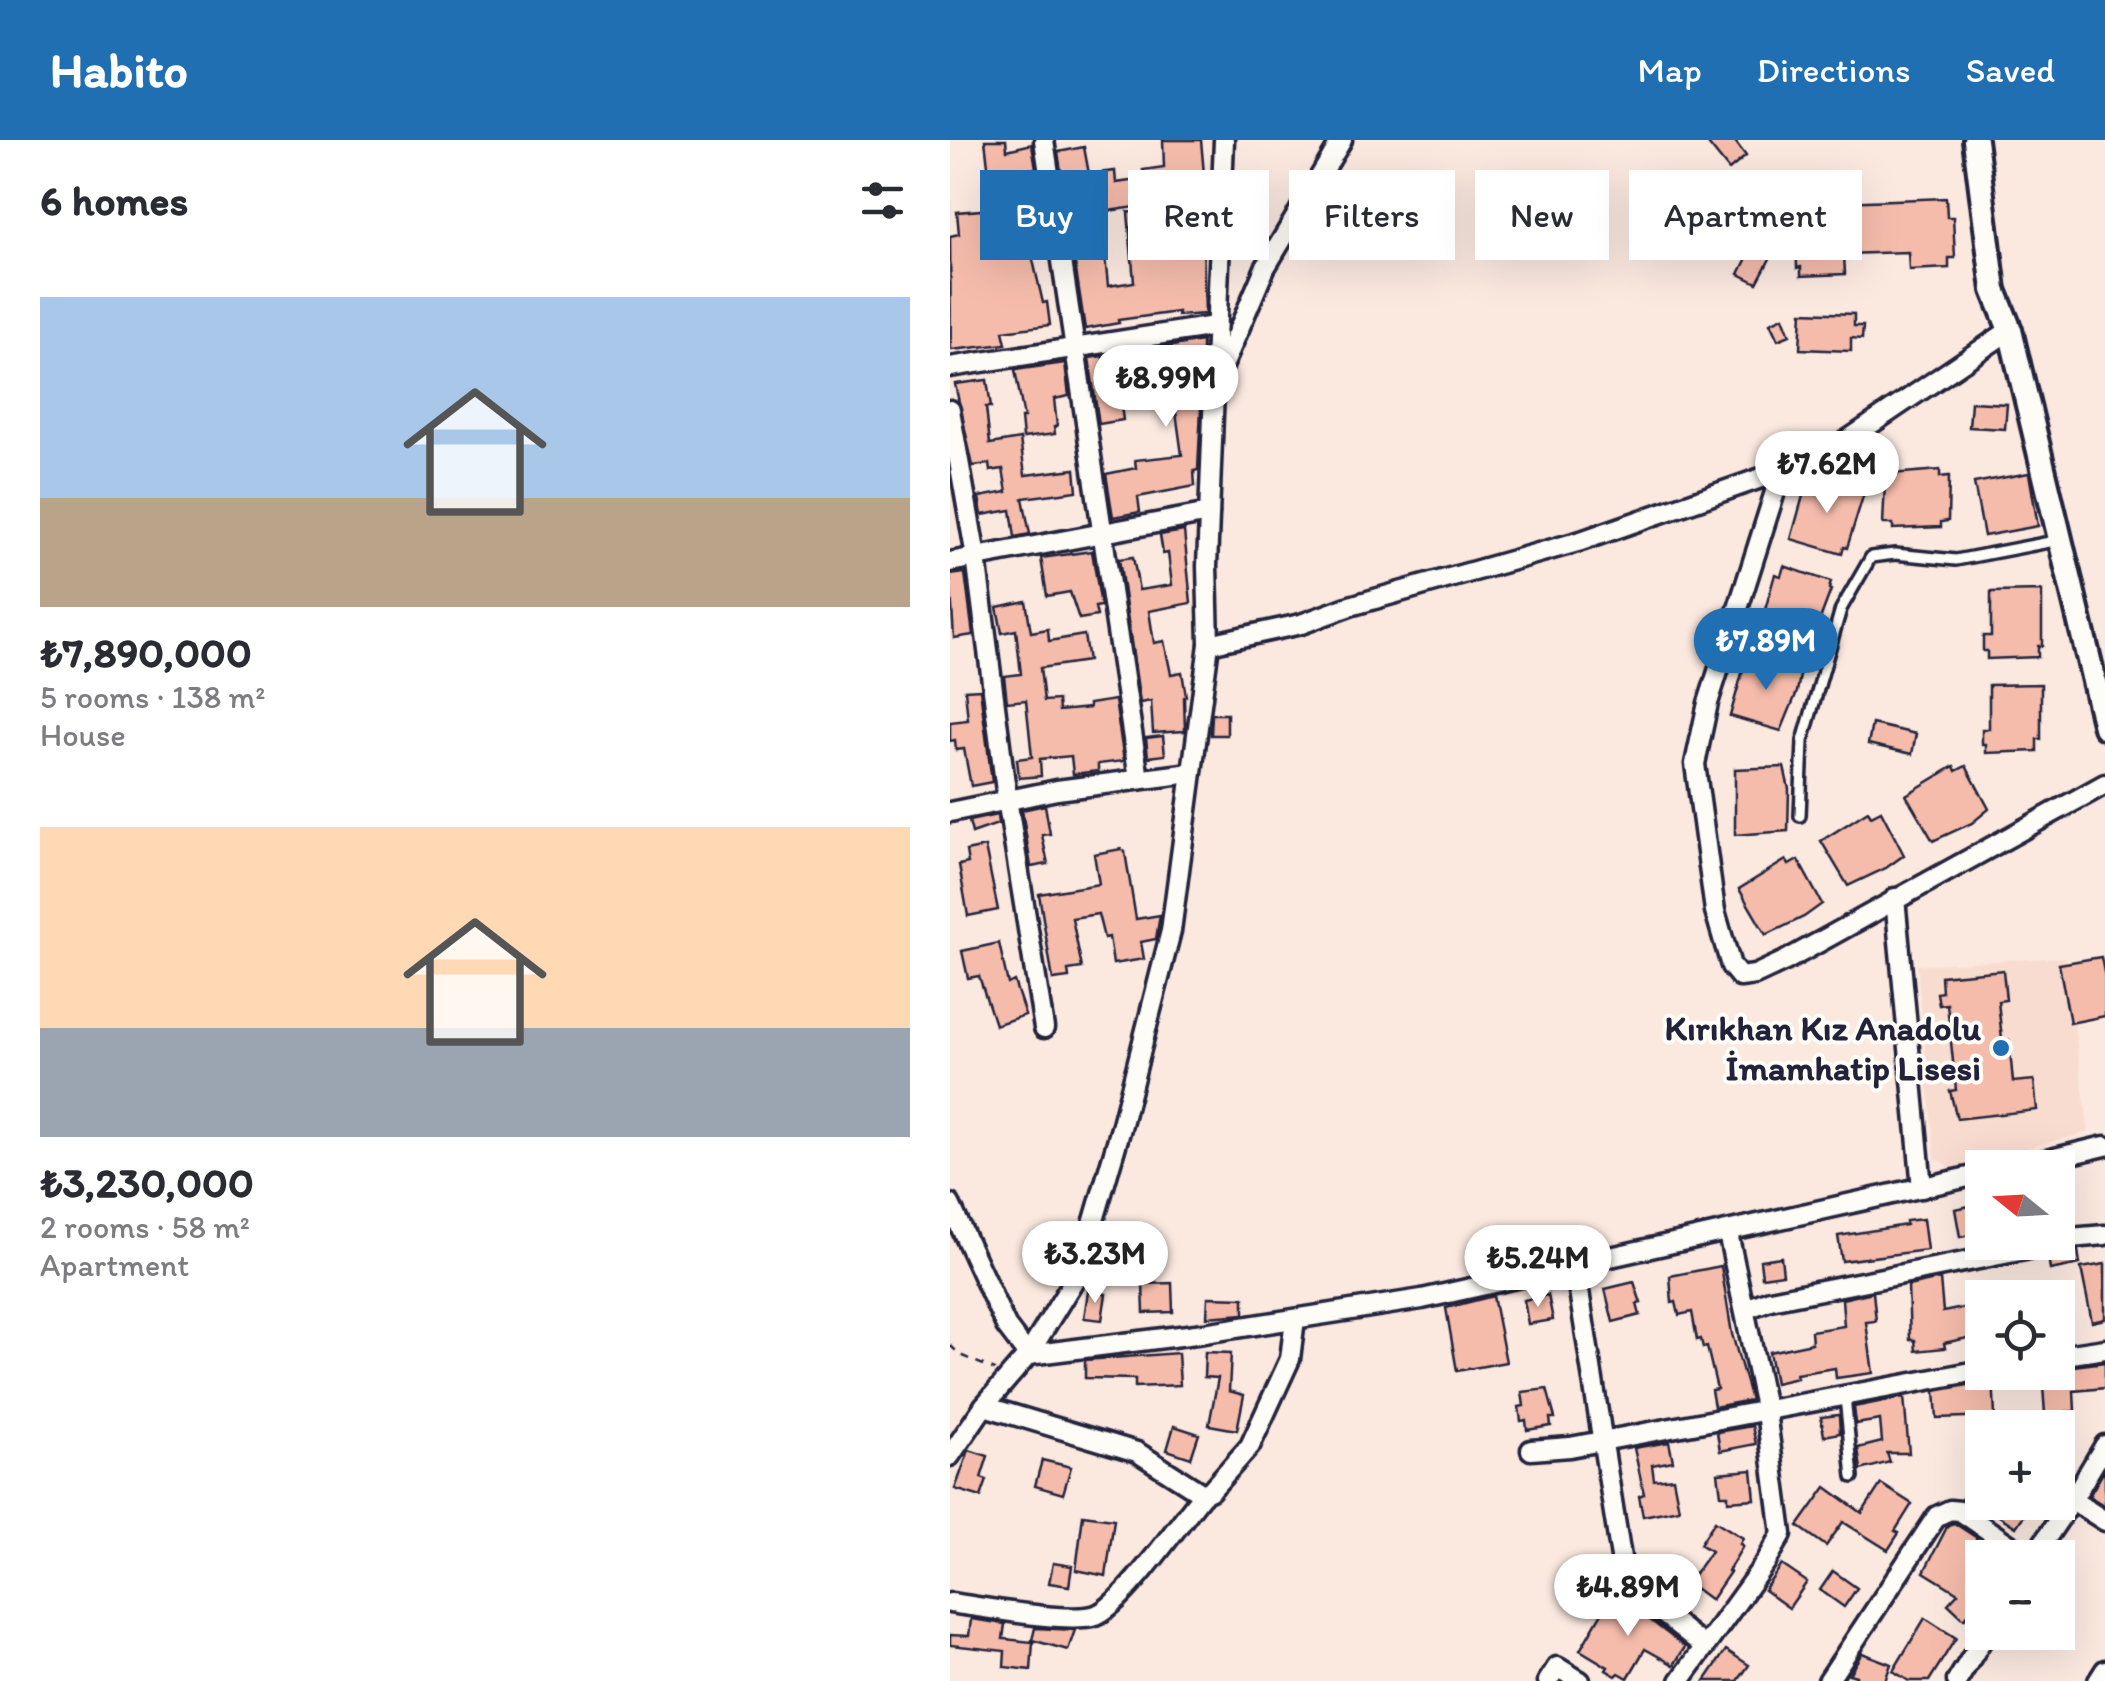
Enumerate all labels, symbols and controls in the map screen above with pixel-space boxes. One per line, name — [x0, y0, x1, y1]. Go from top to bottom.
text: Habito — [50, 41, 188, 99]
text: Map — [1638, 49, 1702, 91]
text: Directions — [1757, 49, 1911, 91]
text: Saved — [1966, 49, 2055, 91]
chip: Buy — [980, 170, 1108, 260]
chip: Rent — [1128, 170, 1269, 260]
chip: Filters — [1289, 170, 1455, 260]
chip: New — [1475, 170, 1609, 260]
chip: Apartment — [1629, 170, 1862, 260]
icon: filters — [855, 173, 910, 228]
text: 6 homes — [40, 175, 188, 226]
pin: ₺8.99M — [1085, 345, 1247, 430]
text: ₺8.99M — [1115, 358, 1217, 396]
icon: home — [385, 362, 565, 542]
pin: ₺7.62M — [1746, 431, 1908, 516]
text: ₺7.62M — [1777, 444, 1877, 482]
pin: ₺7.89M — [1685, 608, 1847, 693]
text: ₺7.89M — [1716, 621, 1816, 659]
text: ₺7,890,000 — [40, 627, 252, 678]
text: 5 rooms · 138 m² — [40, 678, 266, 716]
text: House — [40, 716, 126, 754]
icon: home — [385, 892, 565, 1072]
place label: Kırıkhan Kız Anadolu İmamhatip Lisesi — [1665, 1007, 1982, 1089]
marker: Kırıkhan Kız Anadolu İmamhatip Lisesi — [1990, 1037, 2012, 1059]
north arrow — [1965, 1150, 2075, 1260]
map controls — [1965, 1150, 2075, 1650]
text: ₺3,230,000 — [40, 1157, 254, 1208]
text: 2 rooms · 58 m² — [40, 1208, 250, 1246]
pin: ₺3.23M — [1014, 1221, 1176, 1306]
pin: ₺5.24M — [1457, 1225, 1619, 1310]
text: ₺3.23M — [1044, 1234, 1146, 1272]
text: ₺5.24M — [1486, 1238, 1590, 1276]
text: Apartment — [40, 1246, 189, 1284]
button: locate — [1965, 1280, 2075, 1390]
button: + — [1965, 1410, 2075, 1520]
button: − — [1965, 1540, 2075, 1650]
pin: ₺4.89M — [1547, 1554, 1709, 1639]
text: ₺4.89M — [1576, 1567, 1680, 1605]

